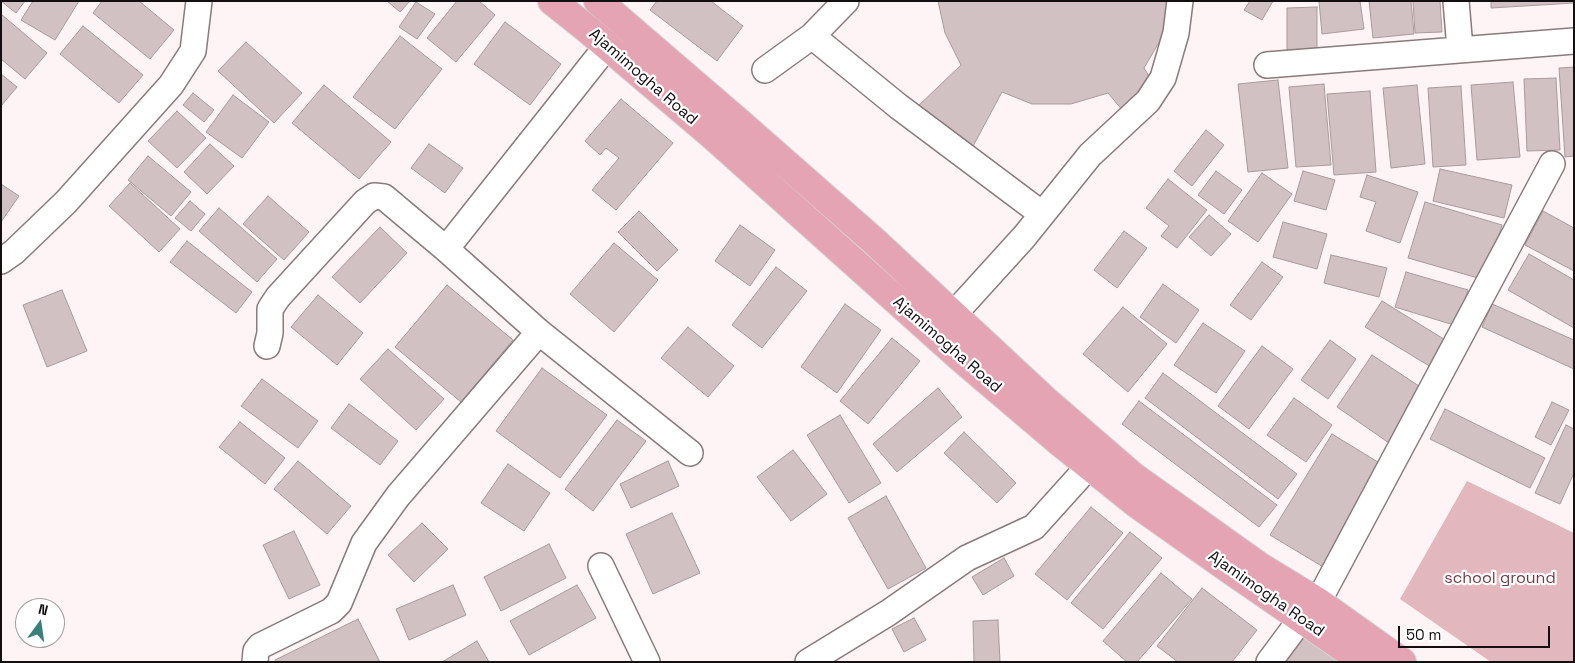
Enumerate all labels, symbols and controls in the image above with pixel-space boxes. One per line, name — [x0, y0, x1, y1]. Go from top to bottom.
street label: Ajamimogha Road — [585, 25, 701, 129]
street label: Ajamimogha Road — [889, 293, 1005, 397]
street label: Ajamimogha Road — [1204, 547, 1328, 641]
park label: school ground — [1444, 569, 1556, 589]
north arrow — [15, 598, 65, 648]
text: N — [37, 600, 50, 619]
scale bar — [1400, 616, 1552, 648]
text: 50 m — [1406, 625, 1441, 644]

